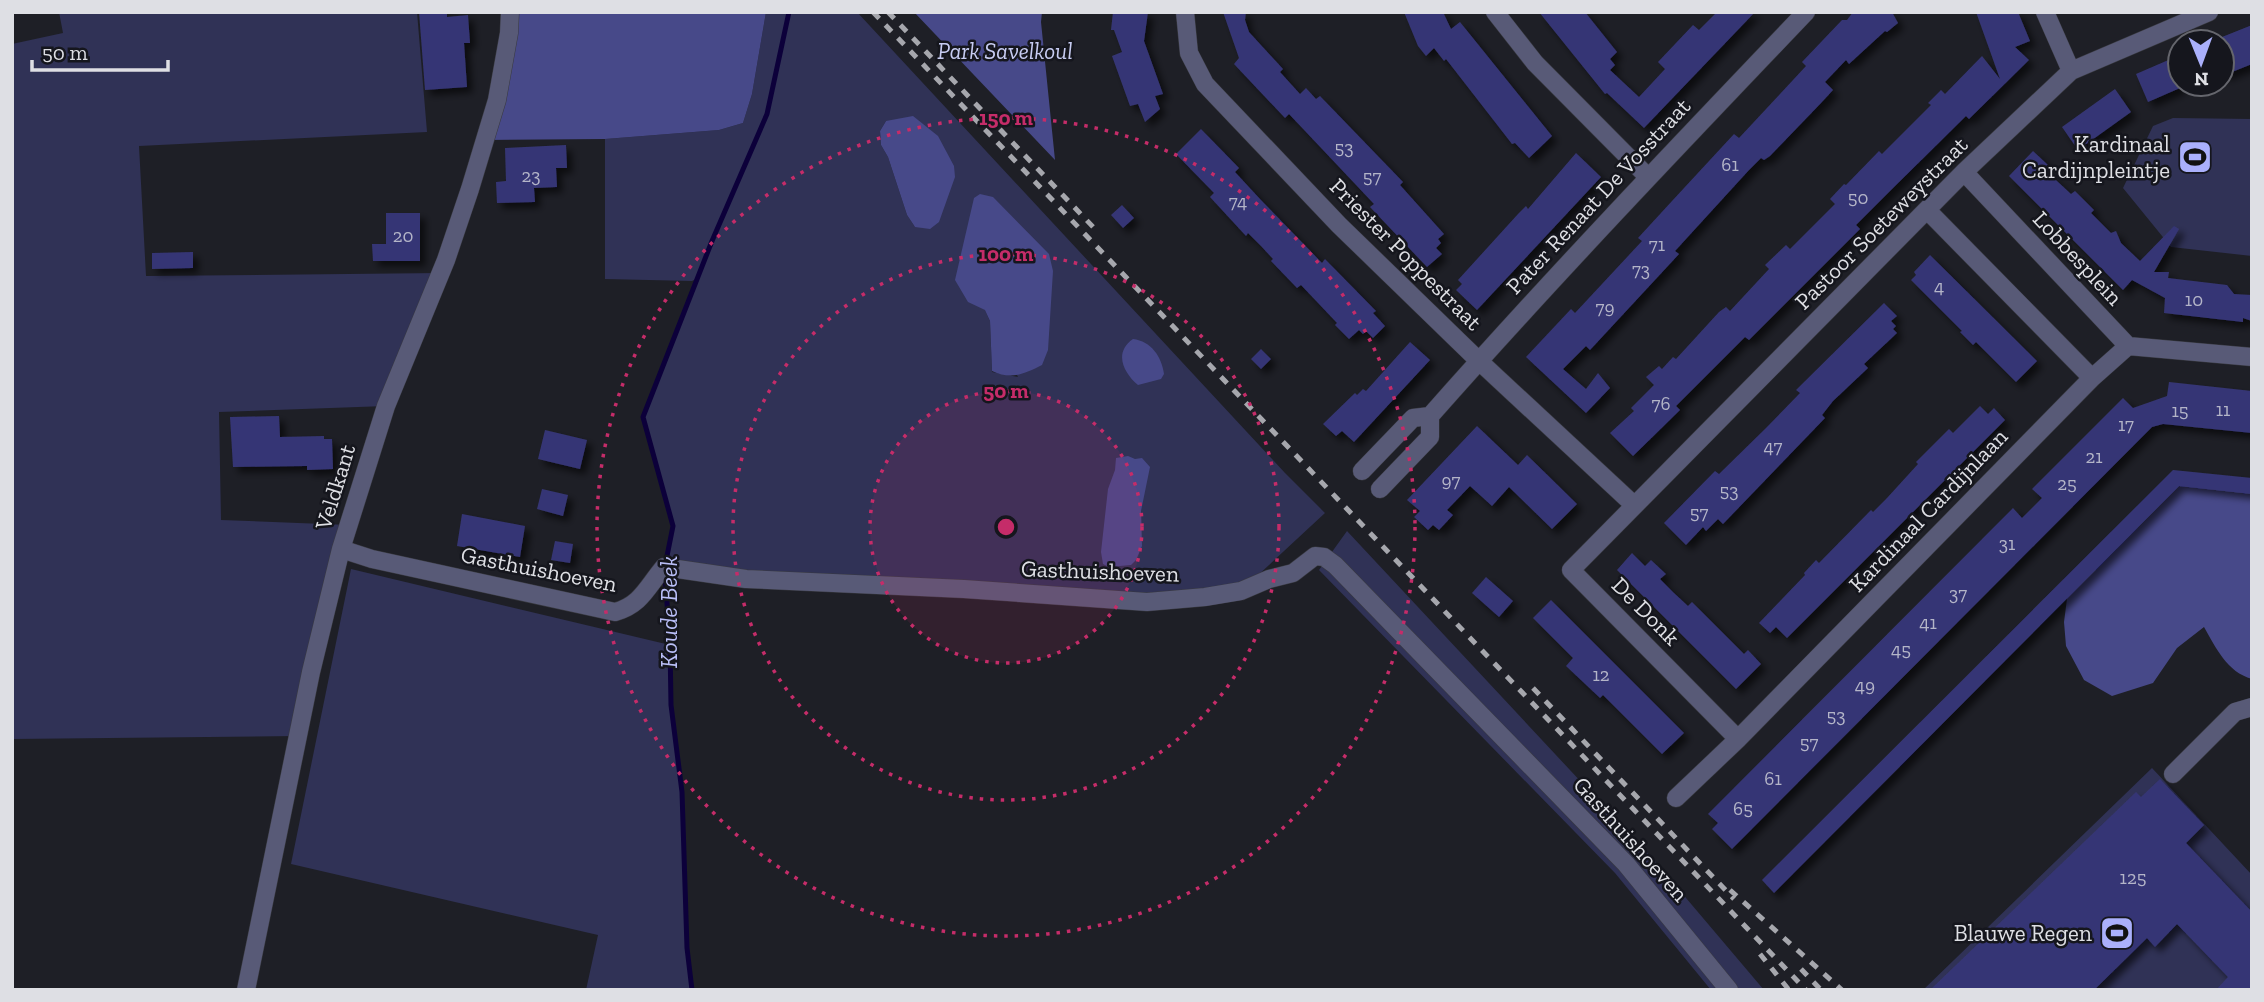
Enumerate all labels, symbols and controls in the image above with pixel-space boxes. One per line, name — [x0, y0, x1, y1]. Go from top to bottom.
scale bar — [32, 28, 168, 72]
north arrow — [2166, 28, 2236, 98]
park label: Park Savelkoul — [937, 37, 1073, 65]
text: 50 m — [42, 40, 88, 65]
text: N — [2194, 68, 2209, 91]
street label: Pater Renaat De Vosstraat — [1500, 92, 1696, 300]
text: 150 m — [979, 105, 1034, 130]
street label: Pastoor Soeteweystraat — [1789, 130, 1974, 315]
place label: Kardinaal Cardijnpleintje — [2022, 130, 2170, 184]
house number: 53 — [1334, 136, 1354, 159]
sports icon: Kardinaal Cardijnpleintje — [2176, 138, 2214, 176]
house number: 61 — [1721, 153, 1739, 176]
house number: 23 — [521, 164, 541, 187]
house number: 57 — [1363, 165, 1381, 188]
street label: Priester Poppestraat — [1324, 172, 1488, 336]
house number: 50 — [1848, 186, 1868, 209]
house number: 74 — [1229, 190, 1247, 213]
street label: Lobbesplein — [2027, 205, 2129, 311]
house number: 20 — [393, 224, 413, 247]
house number: 71 — [1649, 233, 1665, 256]
text: 100 m — [979, 241, 1034, 266]
house number: 73 — [1632, 258, 1650, 281]
house number: 4 — [1934, 275, 1944, 298]
house number: 10 — [2185, 288, 2203, 311]
house number: 79 — [1595, 296, 1615, 319]
text: 50 m — [983, 378, 1029, 403]
house number: 76 — [1651, 392, 1671, 415]
house number: 11 — [2216, 398, 2230, 421]
house number: 15 — [2171, 399, 2189, 422]
house number: 17 — [2118, 413, 2134, 436]
street label: Kardinaal Cardijnlaan — [1843, 422, 2013, 598]
house number: 47 — [1764, 435, 1782, 458]
street label: Veldkant — [308, 441, 361, 534]
house number: 21 — [2085, 445, 2103, 468]
house number: 97 — [1441, 469, 1461, 492]
house number: 25 — [2057, 472, 2077, 495]
house number: 53 — [1719, 479, 1739, 502]
house number: 57 — [1690, 501, 1708, 524]
centre of rings — [994, 515, 1018, 539]
house number: 31 — [1999, 532, 2015, 555]
street label: Gasthuishoeven — [459, 540, 619, 598]
street label: Gasthuishoeven — [1020, 554, 1180, 588]
water label: Koude Beek — [654, 556, 683, 668]
street label: De Donk — [1606, 571, 1686, 651]
house number: 37 — [1949, 582, 1967, 605]
house number: 41 — [1919, 611, 1937, 634]
house number: 45 — [1891, 638, 1911, 661]
house number: 12 — [1592, 663, 1610, 686]
house number: 49 — [1855, 674, 1875, 697]
house number: 53 — [1826, 704, 1846, 727]
house number: 57 — [1800, 731, 1818, 754]
house number: 61 — [1764, 767, 1782, 790]
street label: Gasthuishoeven — [1568, 771, 1694, 907]
house number: 65 — [1733, 797, 1753, 820]
house number: 125 — [2120, 866, 2146, 889]
sports icon: Blauwe Regen — [2098, 914, 2136, 952]
place label: Blauwe Regen — [1954, 919, 2092, 947]

